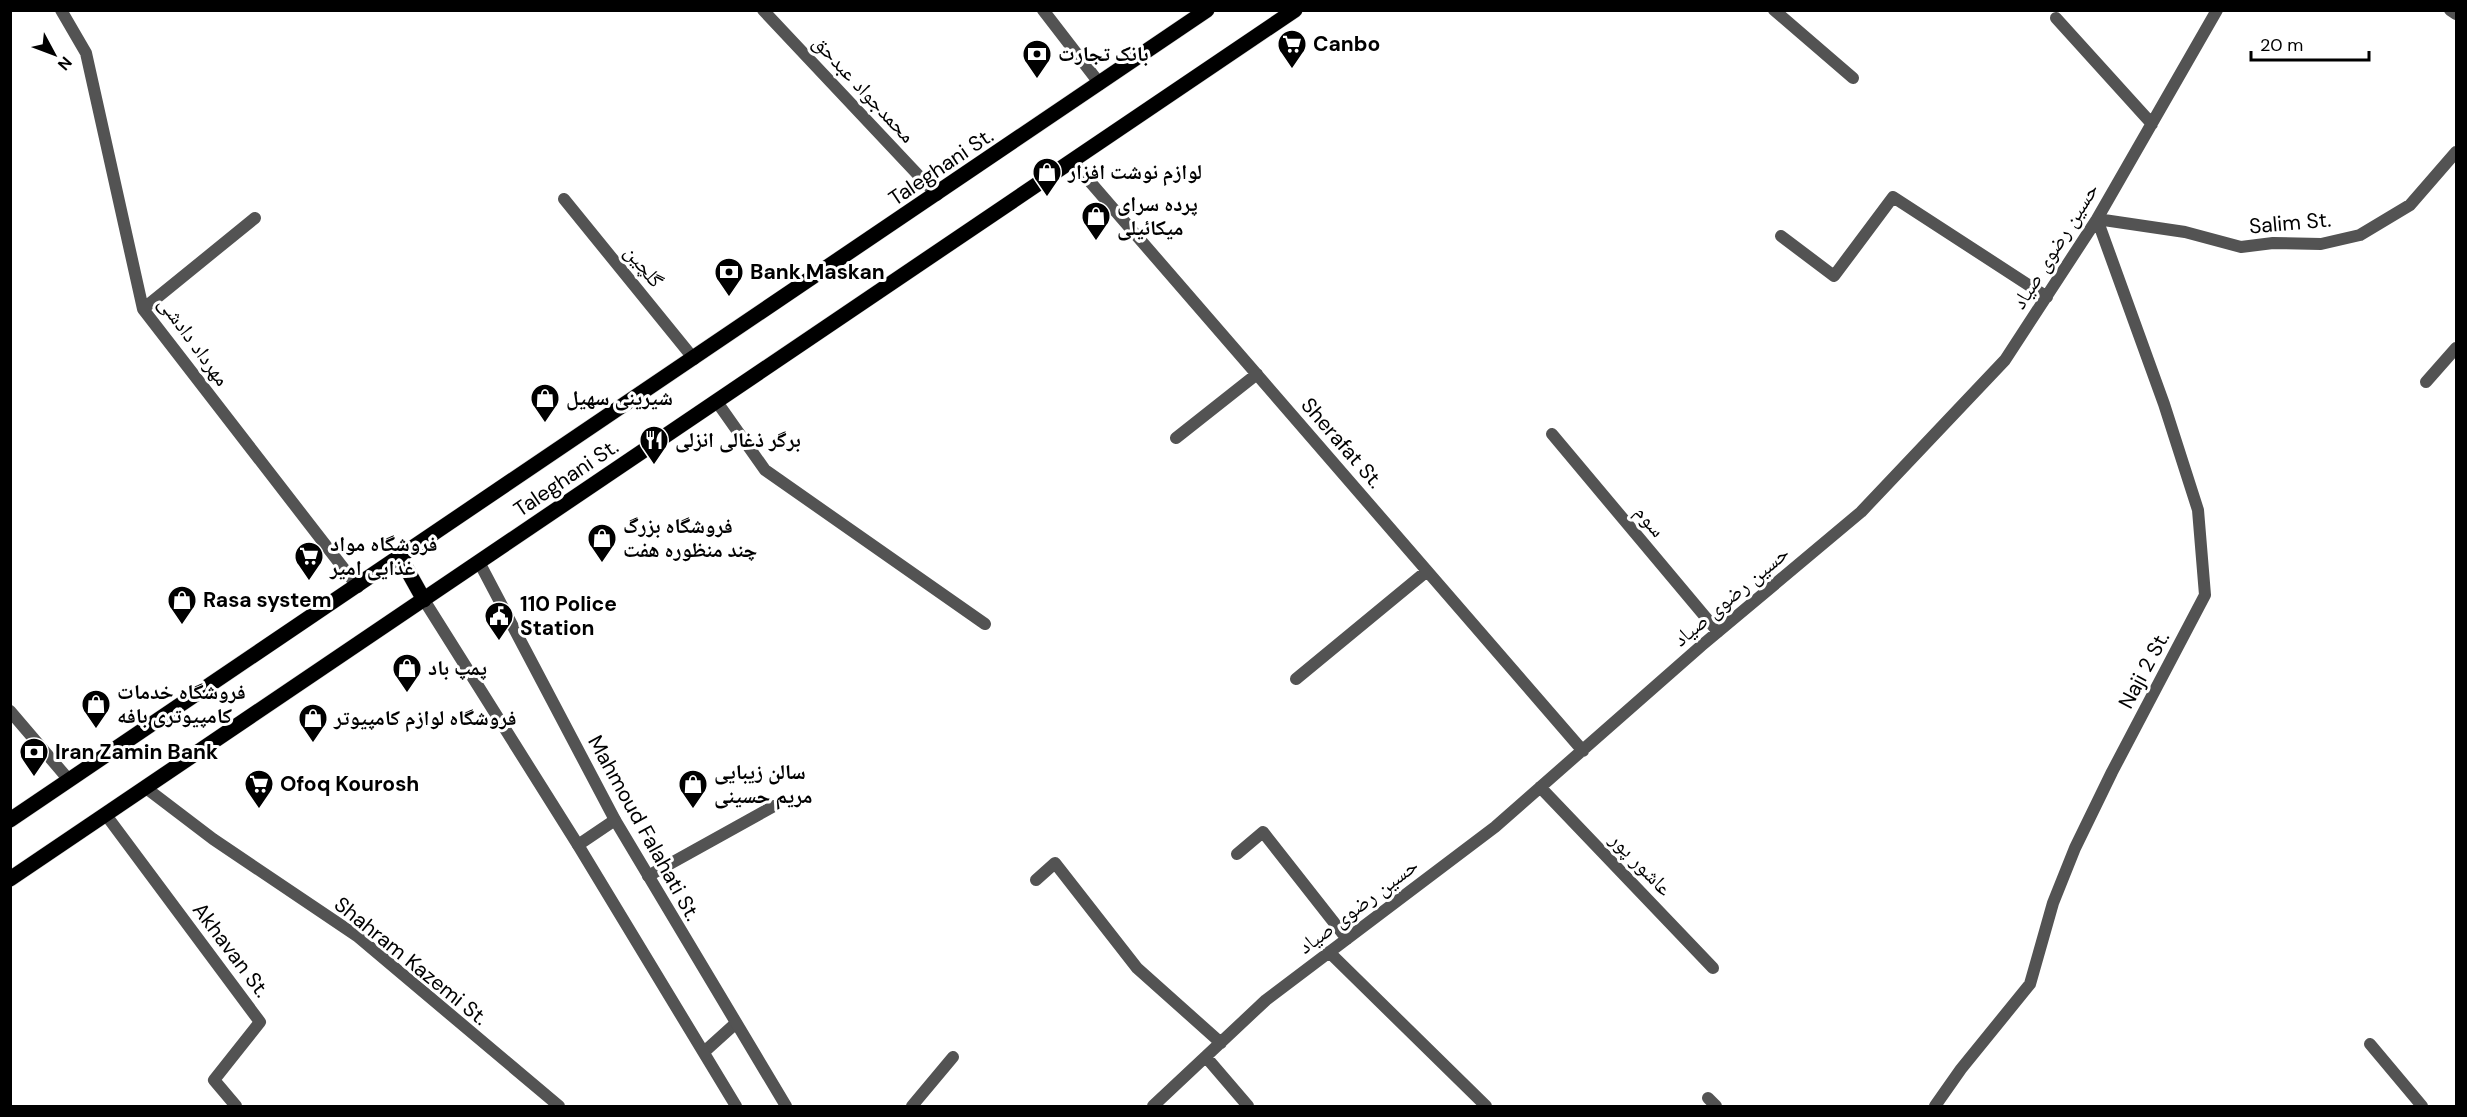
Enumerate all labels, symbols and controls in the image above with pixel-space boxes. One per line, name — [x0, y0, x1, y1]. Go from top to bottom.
north arrow — [24, 24, 84, 84]
scale bar — [2251, 24, 2370, 62]
supermarket icon: Canbo — [1276, 28, 1308, 70]
street label: محمدجواد عبدحق — [807, 29, 921, 149]
place label: Canbo — [1313, 30, 1380, 58]
text: 20 m — [2260, 33, 2303, 57]
bank icon: بانک تجارت — [1021, 38, 1053, 80]
place label: بانک تجارت — [1058, 40, 1149, 68]
text: N — [53, 52, 77, 75]
street label: Taleghani St. — [883, 122, 999, 212]
shop icon: لوازم نوشت افزار — [1031, 156, 1063, 198]
place label: لوازم نوشت افزار — [1067, 158, 1202, 186]
street label: حسین رضوی صیاد — [2005, 178, 2105, 314]
place label: پرده سرای میکائیلی — [1117, 190, 1198, 242]
shop icon: پرده سرای میکائیلی — [1080, 200, 1112, 242]
street label: Salim St. — [2248, 205, 2332, 241]
street label: گلچین — [618, 239, 670, 294]
bank icon: Bank Maskan — [713, 256, 745, 298]
place label: Bank Maskan — [750, 258, 885, 286]
street label: مهرداد دادشی — [152, 290, 236, 392]
shop icon: شیرینی سهیل — [529, 382, 561, 424]
place label: شیرینی سهیل — [566, 384, 673, 412]
street label: Sherafat St. — [1295, 392, 1389, 494]
restaurant icon: برگر ذغالی انزلی — [638, 424, 670, 466]
place label: برگر ذغالی انزلی — [675, 426, 801, 454]
street label: Taleghani St. — [508, 433, 624, 523]
street label: سوم — [1628, 499, 1672, 543]
place label: فروشگاه بزرگ چند منظوره هفت — [623, 512, 757, 564]
shop icon: فروشگاه بزرگ چند منظوره هفت — [586, 522, 618, 564]
place label: فروشگاه مواد غذایی امیر — [329, 530, 437, 582]
street label: حسین رضوی صیاد — [1667, 539, 1795, 653]
supermarket icon: فروشگاه مواد غذایی امیر — [293, 540, 325, 582]
shop icon: Rasa system — [166, 584, 198, 626]
place label: Rasa system — [203, 586, 331, 614]
place label: 110 Police Station — [520, 590, 617, 642]
public building icon: 110 Police Station — [483, 600, 515, 642]
street label: Naji 2 St. — [2112, 626, 2176, 714]
shop icon: پمپ باد — [391, 652, 423, 694]
place label: پمپ باد — [428, 654, 487, 682]
place label: فروشگاه خدمات کامپیوتری بافه — [117, 678, 246, 730]
shop icon: فروشگاه خدمات کامپیوتری بافه — [80, 688, 112, 730]
shop icon: فروشگاه لوازم کامپیوتر — [297, 702, 329, 744]
place label: فروشگاه لوازم کامپیوتر — [333, 704, 516, 732]
street label: Mahmoud Falahati St. — [581, 730, 707, 926]
bank icon: Iran Zamin Bank — [18, 736, 50, 778]
place label: Iran Zamin Bank — [55, 738, 218, 766]
place label: سالن زیبایی مریم حسینی — [714, 758, 812, 810]
supermarket icon: Ofoq Kourosh — [243, 768, 275, 810]
shop icon: سالن زیبایی مریم حسینی — [677, 768, 709, 810]
place label: Ofoq Kourosh — [280, 770, 419, 798]
street label: عاشور پور — [1603, 825, 1679, 902]
street label: حسین رضوی صیاد — [1292, 852, 1424, 960]
street label: Shahram Kazemi St. — [328, 890, 494, 1032]
street label: Akhavan St. — [186, 897, 276, 1003]

